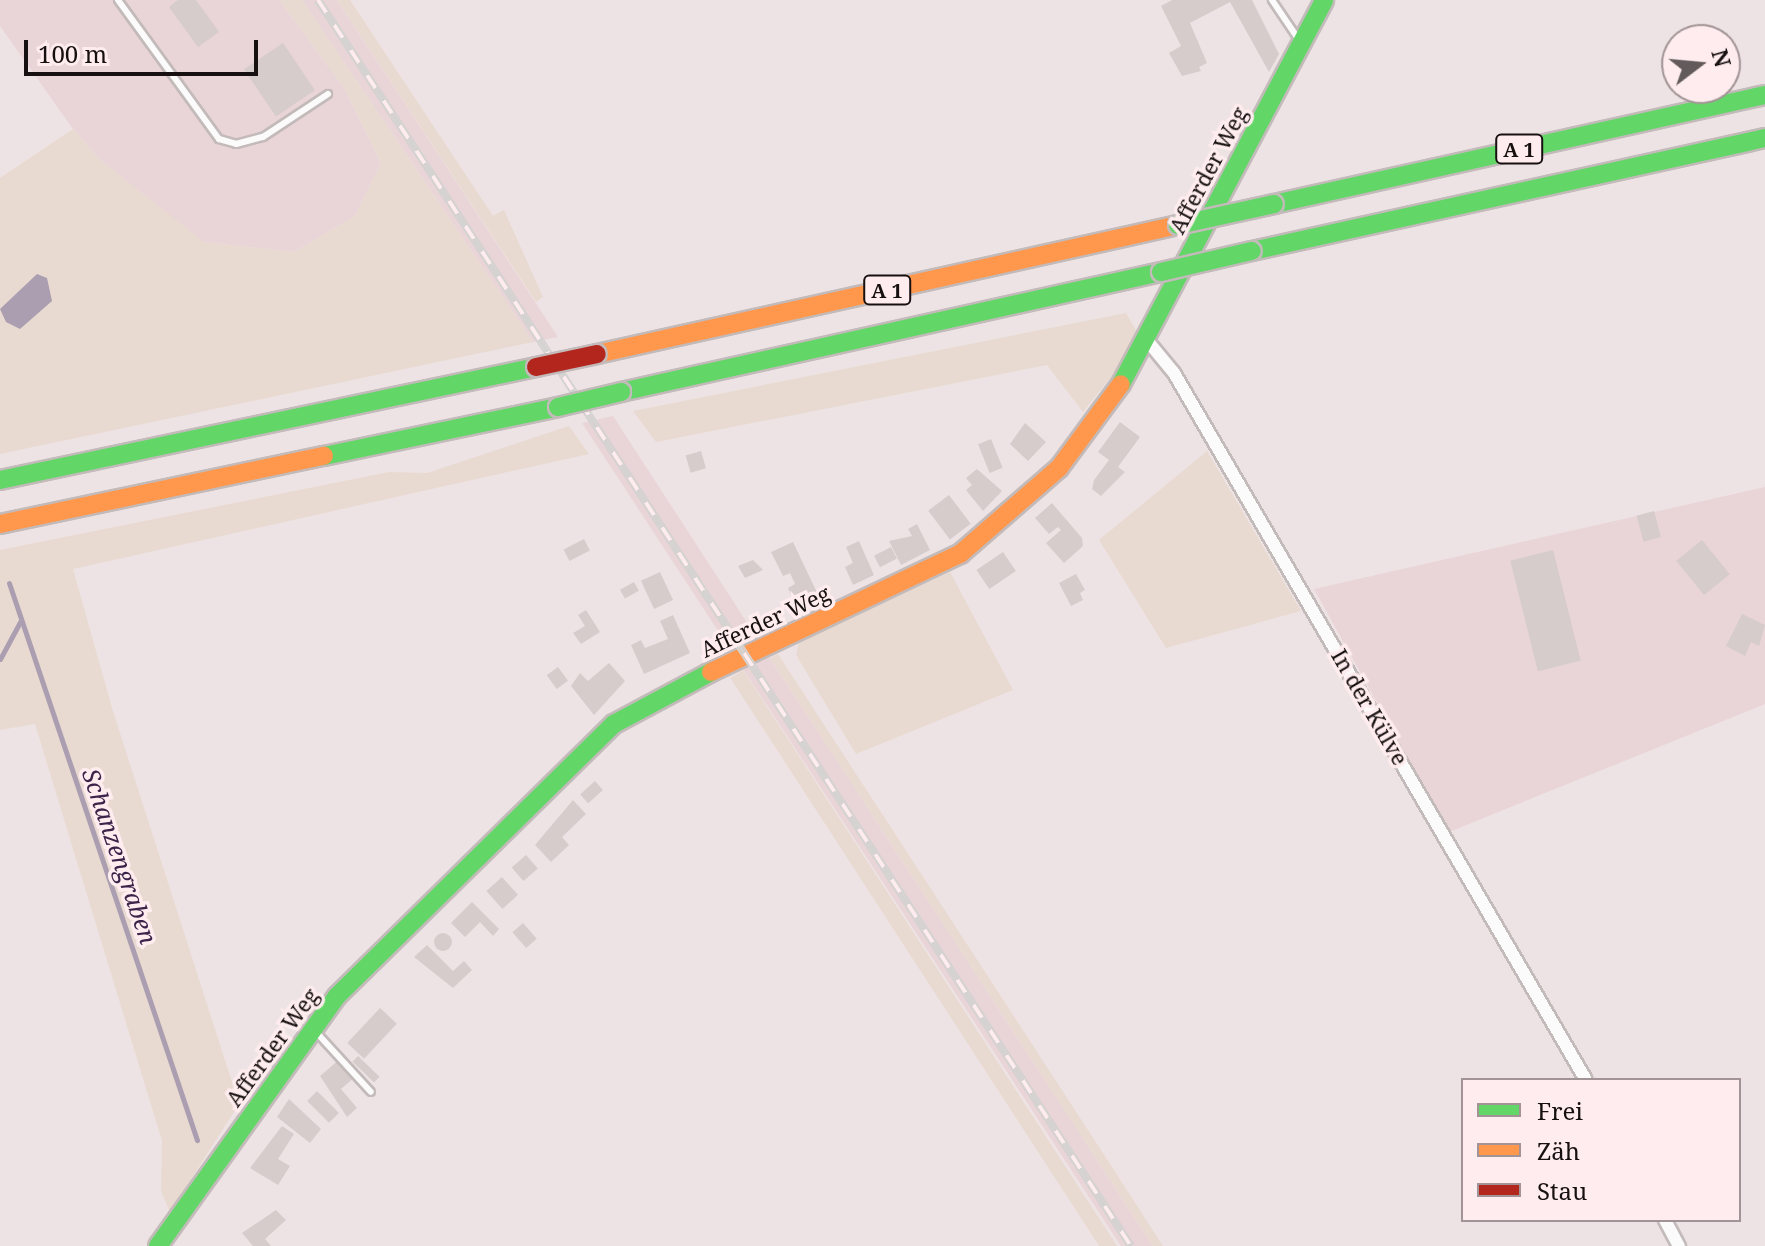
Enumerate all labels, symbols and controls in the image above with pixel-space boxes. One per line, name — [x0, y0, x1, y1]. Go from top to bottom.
scale bar — [28, 24, 262, 74]
north arrow — [1661, 24, 1741, 104]
text: 100 m — [38, 37, 107, 70]
text: N — [1705, 45, 1739, 70]
street label: Afferder Weg — [1164, 102, 1252, 238]
road number: A 1 — [1495, 133, 1543, 165]
road number: A 1 — [863, 274, 911, 306]
street label: Afferder Weg — [696, 579, 834, 663]
street label: In der Külve — [1326, 644, 1414, 770]
water label: Schanzengraben — [77, 765, 163, 947]
street label: Afferder Weg — [220, 983, 324, 1111]
legend — [1461, 1078, 1741, 1222]
text: Frei — [1537, 1094, 1583, 1127]
text: Zäh — [1537, 1134, 1580, 1167]
text: Stau — [1537, 1174, 1587, 1207]

